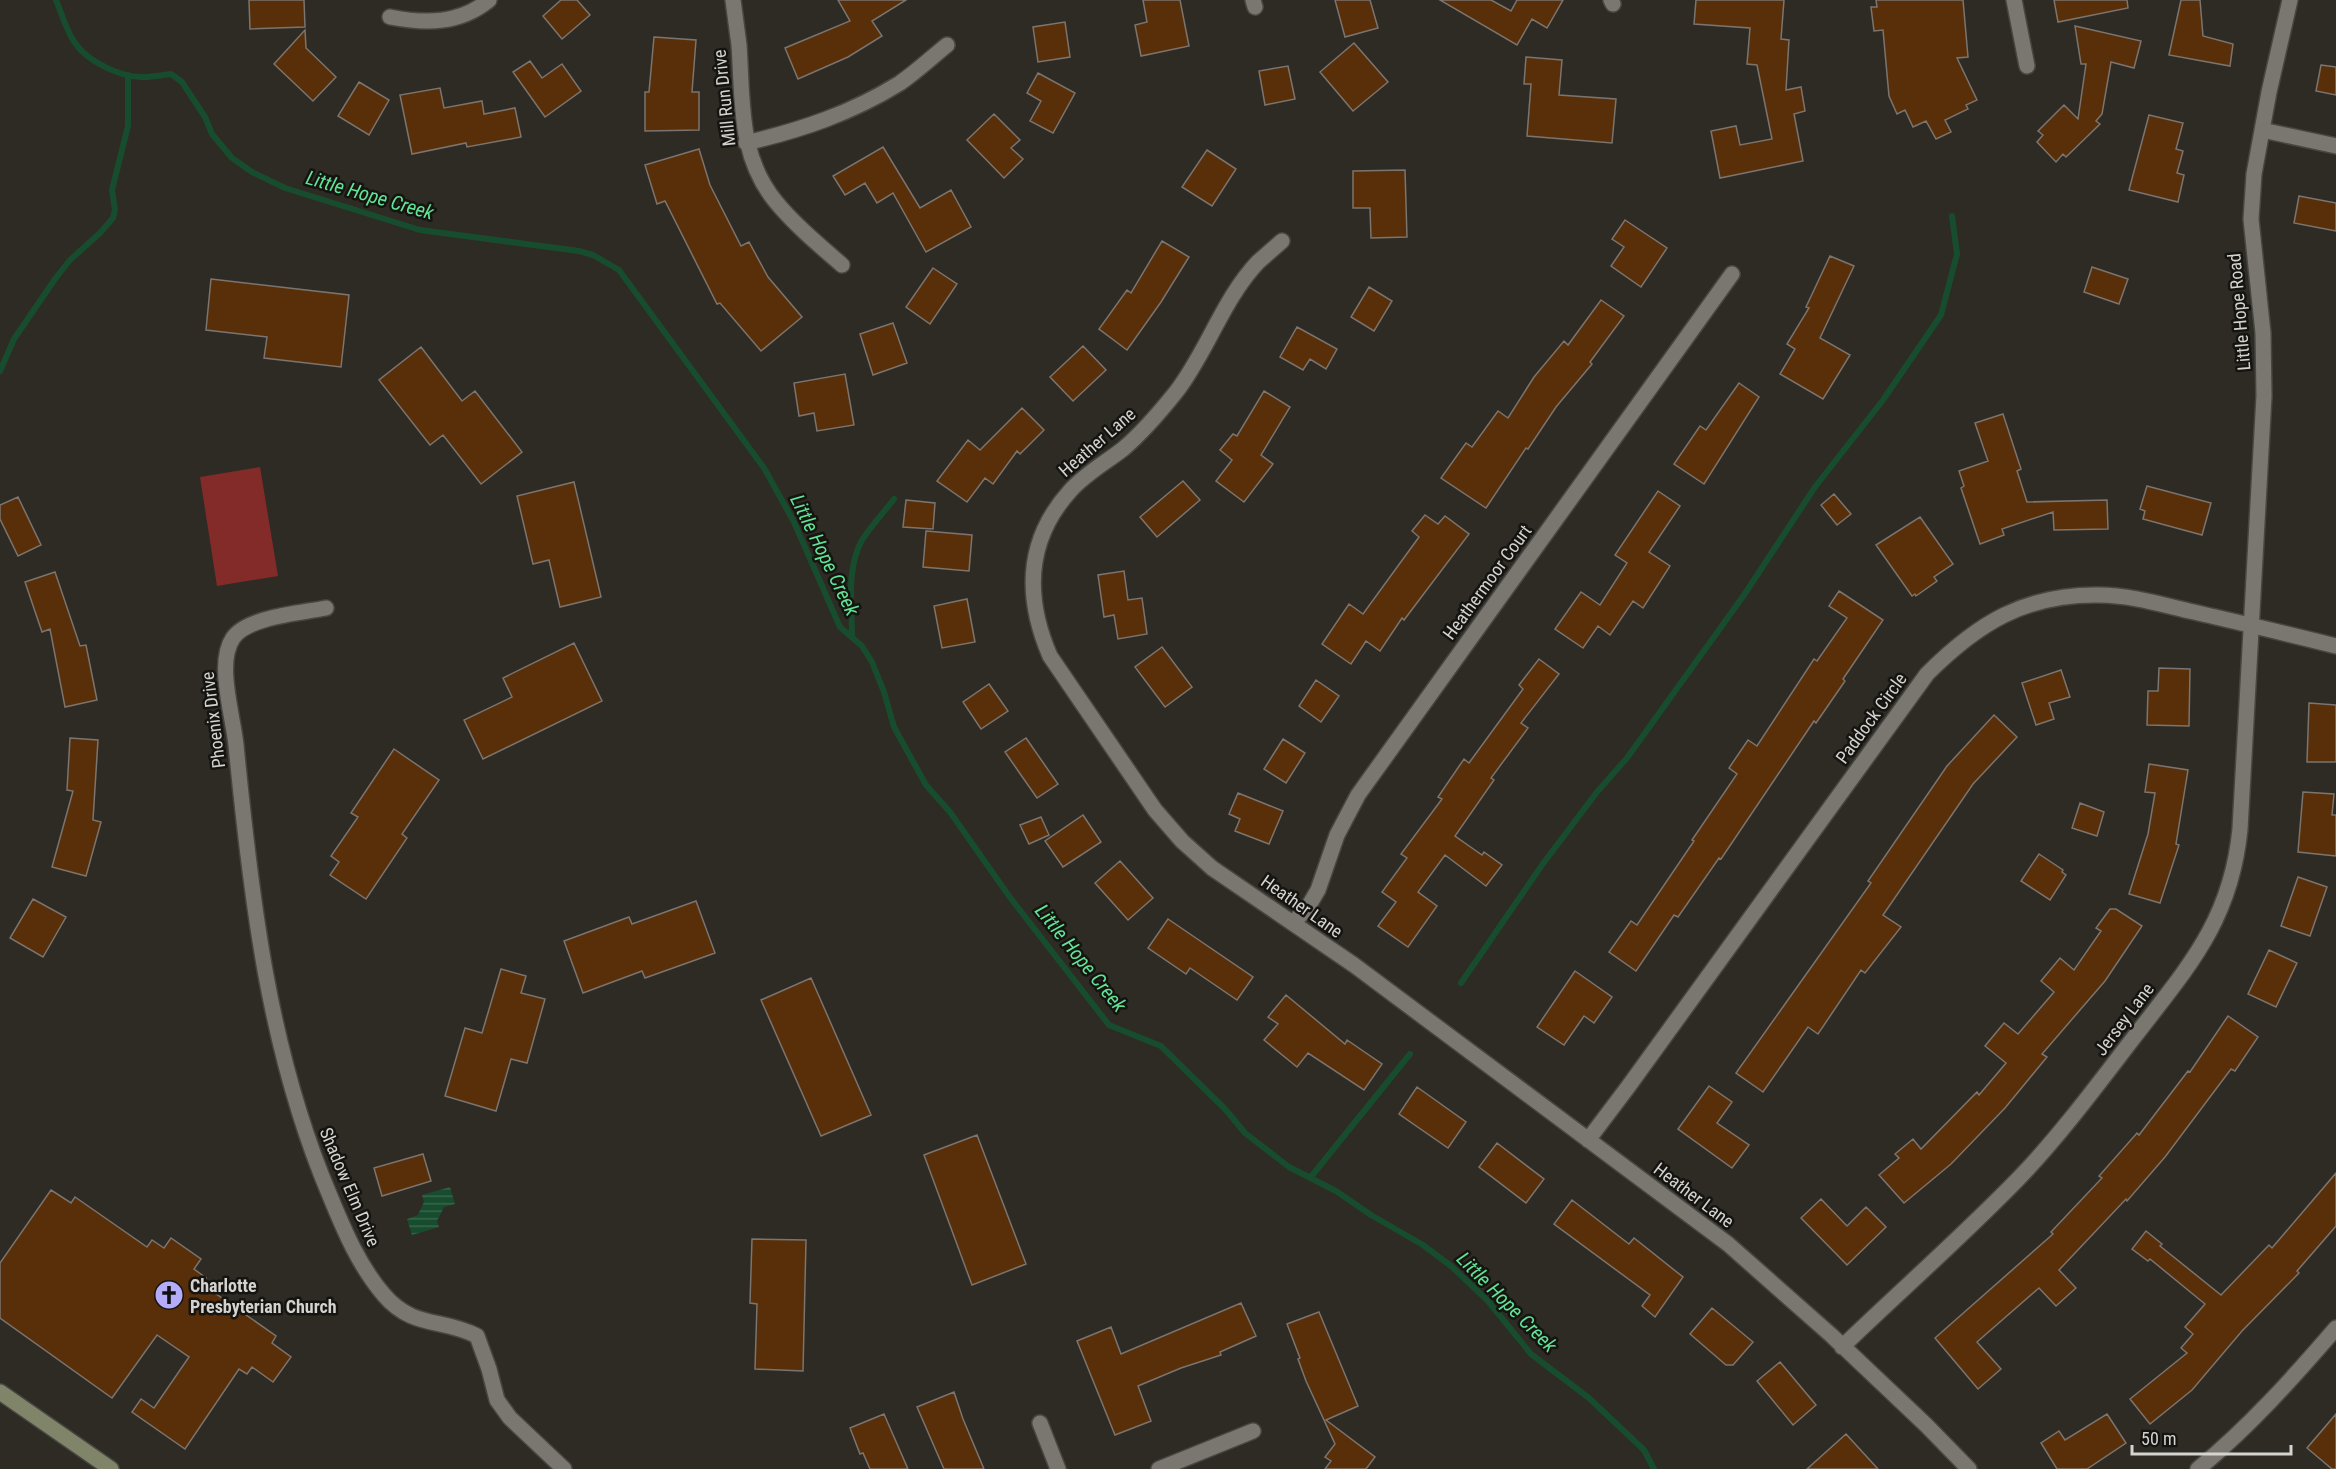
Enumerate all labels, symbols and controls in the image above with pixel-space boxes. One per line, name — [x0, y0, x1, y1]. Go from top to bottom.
street label: Mill Run Drive — [708, 49, 740, 147]
water label: Little Hope Creek — [303, 165, 438, 225]
street label: Little Hope Road — [2223, 252, 2255, 372]
street label: Heather Lane — [1054, 403, 1140, 481]
water label: Little Hope Creek — [785, 490, 865, 621]
street label: Heathermoor Court — [1438, 521, 1536, 643]
street label: Paddock Circle — [1831, 669, 1911, 767]
street label: Phoenix Drive — [197, 671, 229, 769]
street label: Heather Lane — [1257, 870, 1347, 942]
water label: Little Hope Creek — [1030, 899, 1133, 1018]
street label: Jersey Lane — [2090, 979, 2158, 1059]
street label: Shadow Elm Drive — [315, 1124, 385, 1250]
street label: Heather Lane — [1650, 1158, 1738, 1232]
water label: Little Hope Creek — [1452, 1247, 1563, 1358]
place label: Charlotte Presbyterian Church — [190, 1275, 337, 1317]
church icon: Charlotte Presbyterian Church — [153, 1279, 185, 1311]
scale bar — [2132, 1418, 2291, 1456]
text: 50 m — [2141, 1428, 2176, 1449]

